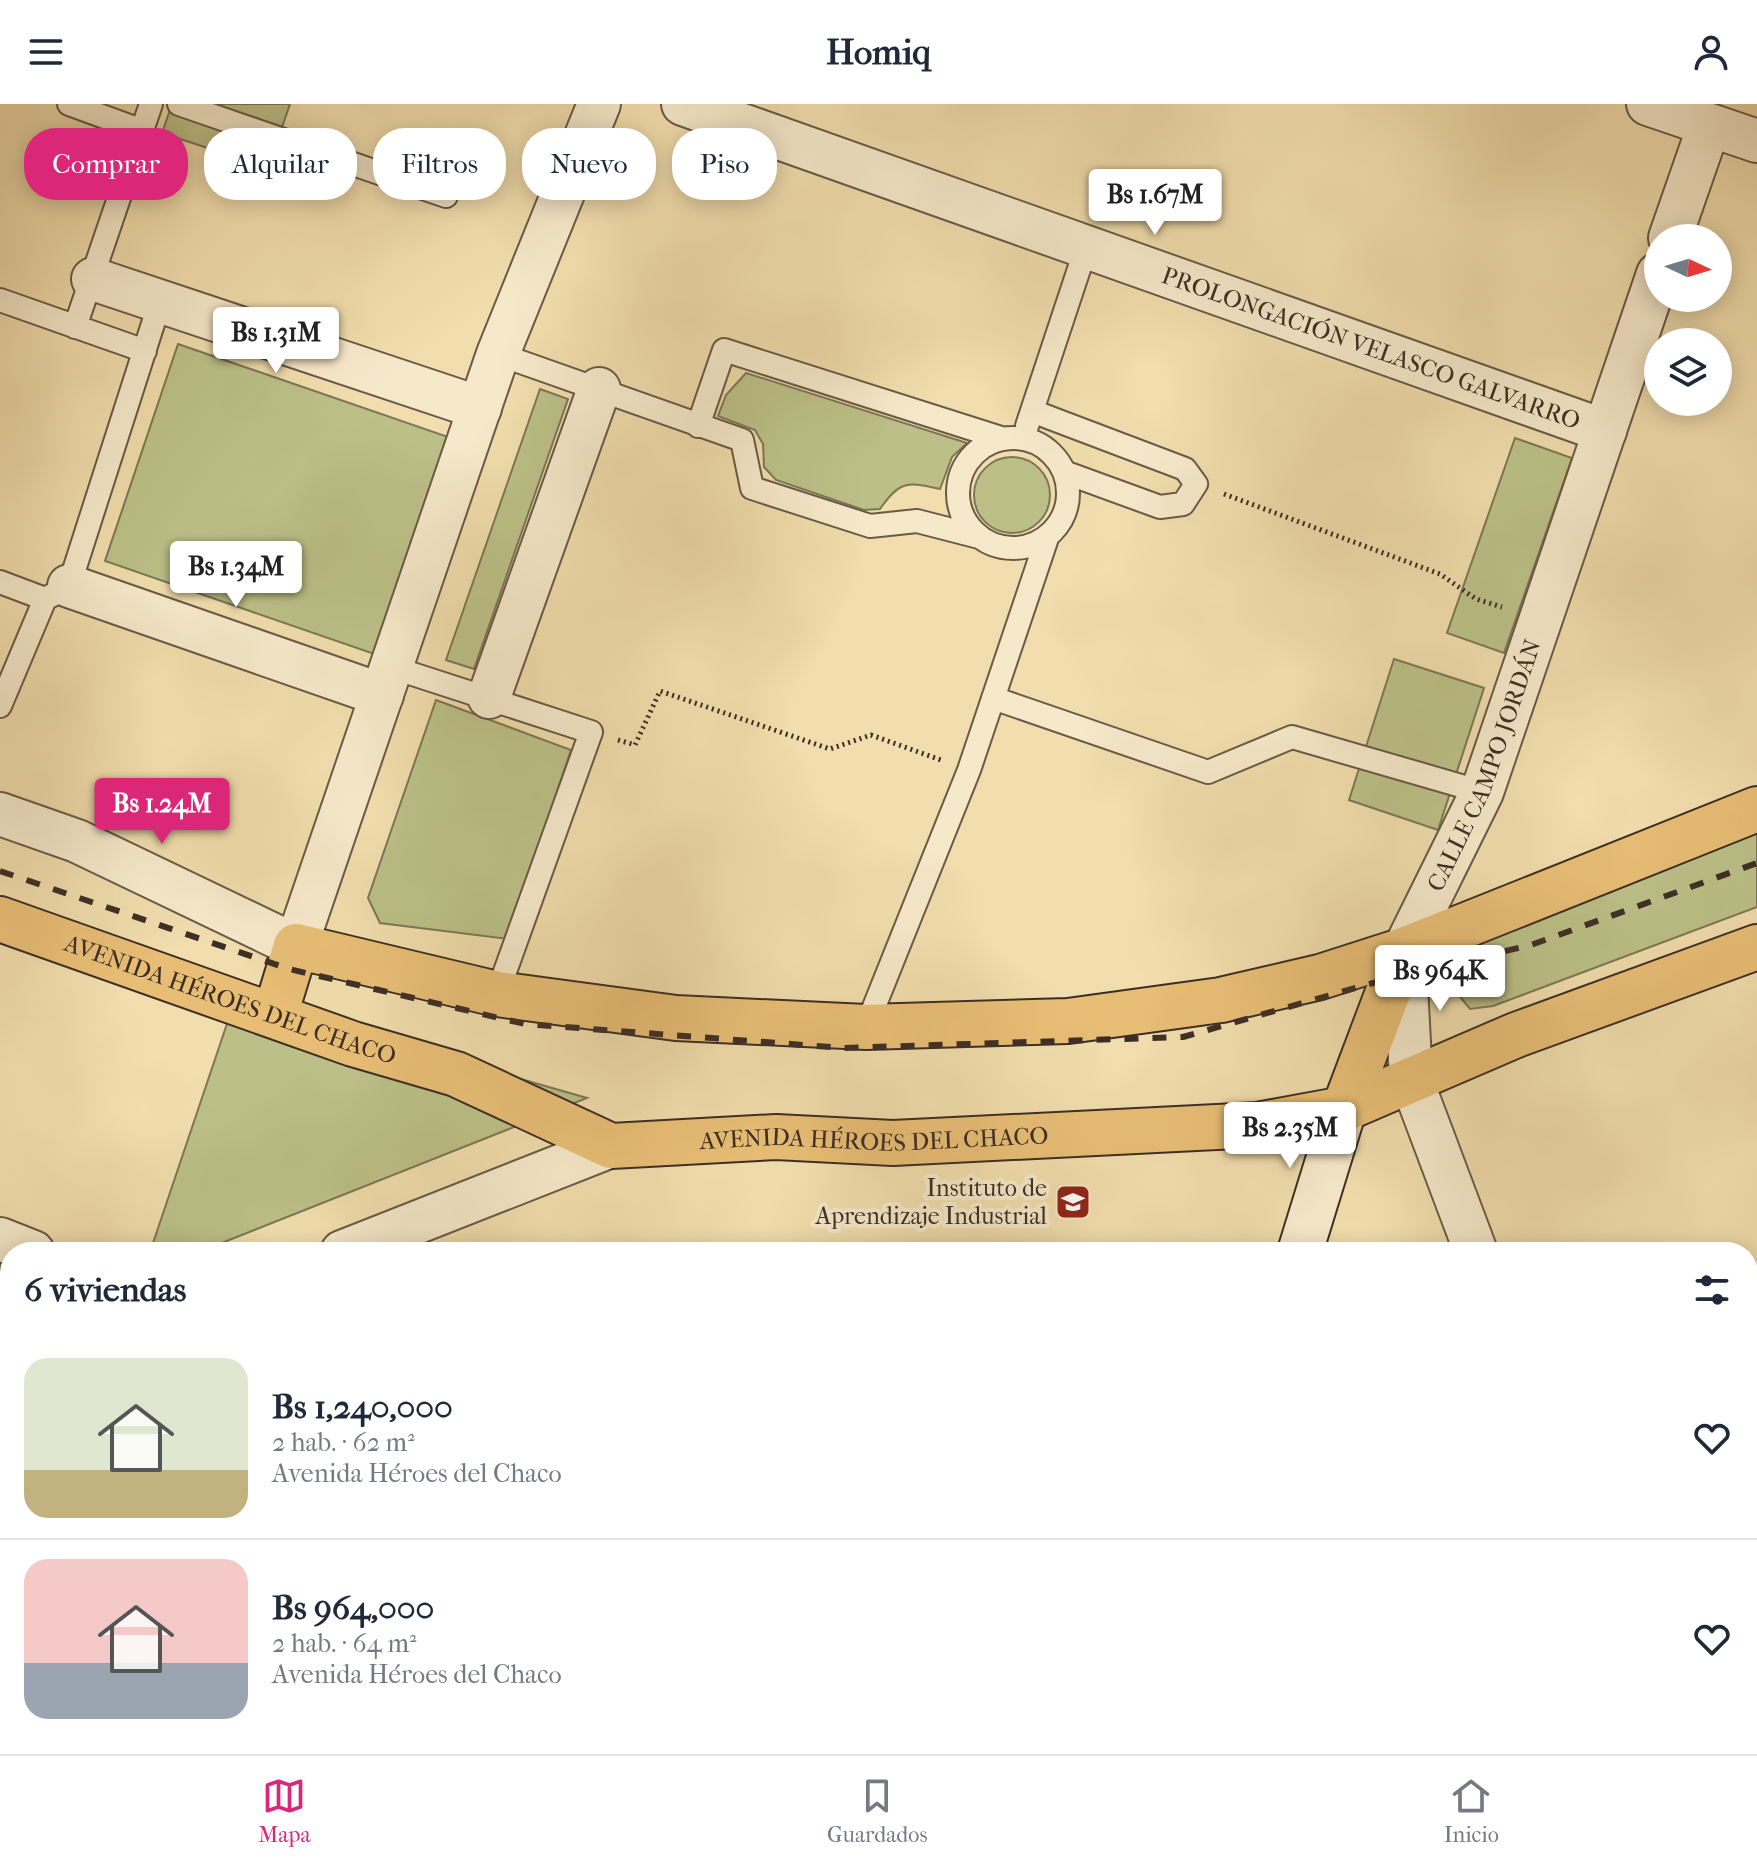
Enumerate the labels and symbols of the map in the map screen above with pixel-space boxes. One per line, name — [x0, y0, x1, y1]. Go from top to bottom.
pin: Bs 1.67M — [1072, 169, 1238, 237]
north arrow — [1644, 224, 1732, 312]
street label: PROLONGACIÓN VELASCO GALVARRO — [1158, 261, 1584, 435]
pin: Bs 1.31M — [193, 307, 359, 375]
pin: Bs 1.34M — [153, 541, 319, 609]
street label: CALLE CAMPO JORDÁN — [1421, 636, 1547, 896]
pin: Bs 1.24M — [79, 778, 245, 846]
street label: AVENIDA HÉROES DEL CHACO — [60, 929, 399, 1070]
pin: Bs 964K — [1366, 945, 1514, 1013]
pin: Bs 2.35M — [1207, 1102, 1373, 1170]
street label: AVENIDA HÉROES DEL CHACO — [698, 1121, 1049, 1157]
place label: Instituto de Aprendizaje Industrial — [815, 1174, 1047, 1230]
school or university icon: Instituto de Aprendizaje Industrial — [1054, 1183, 1092, 1221]

